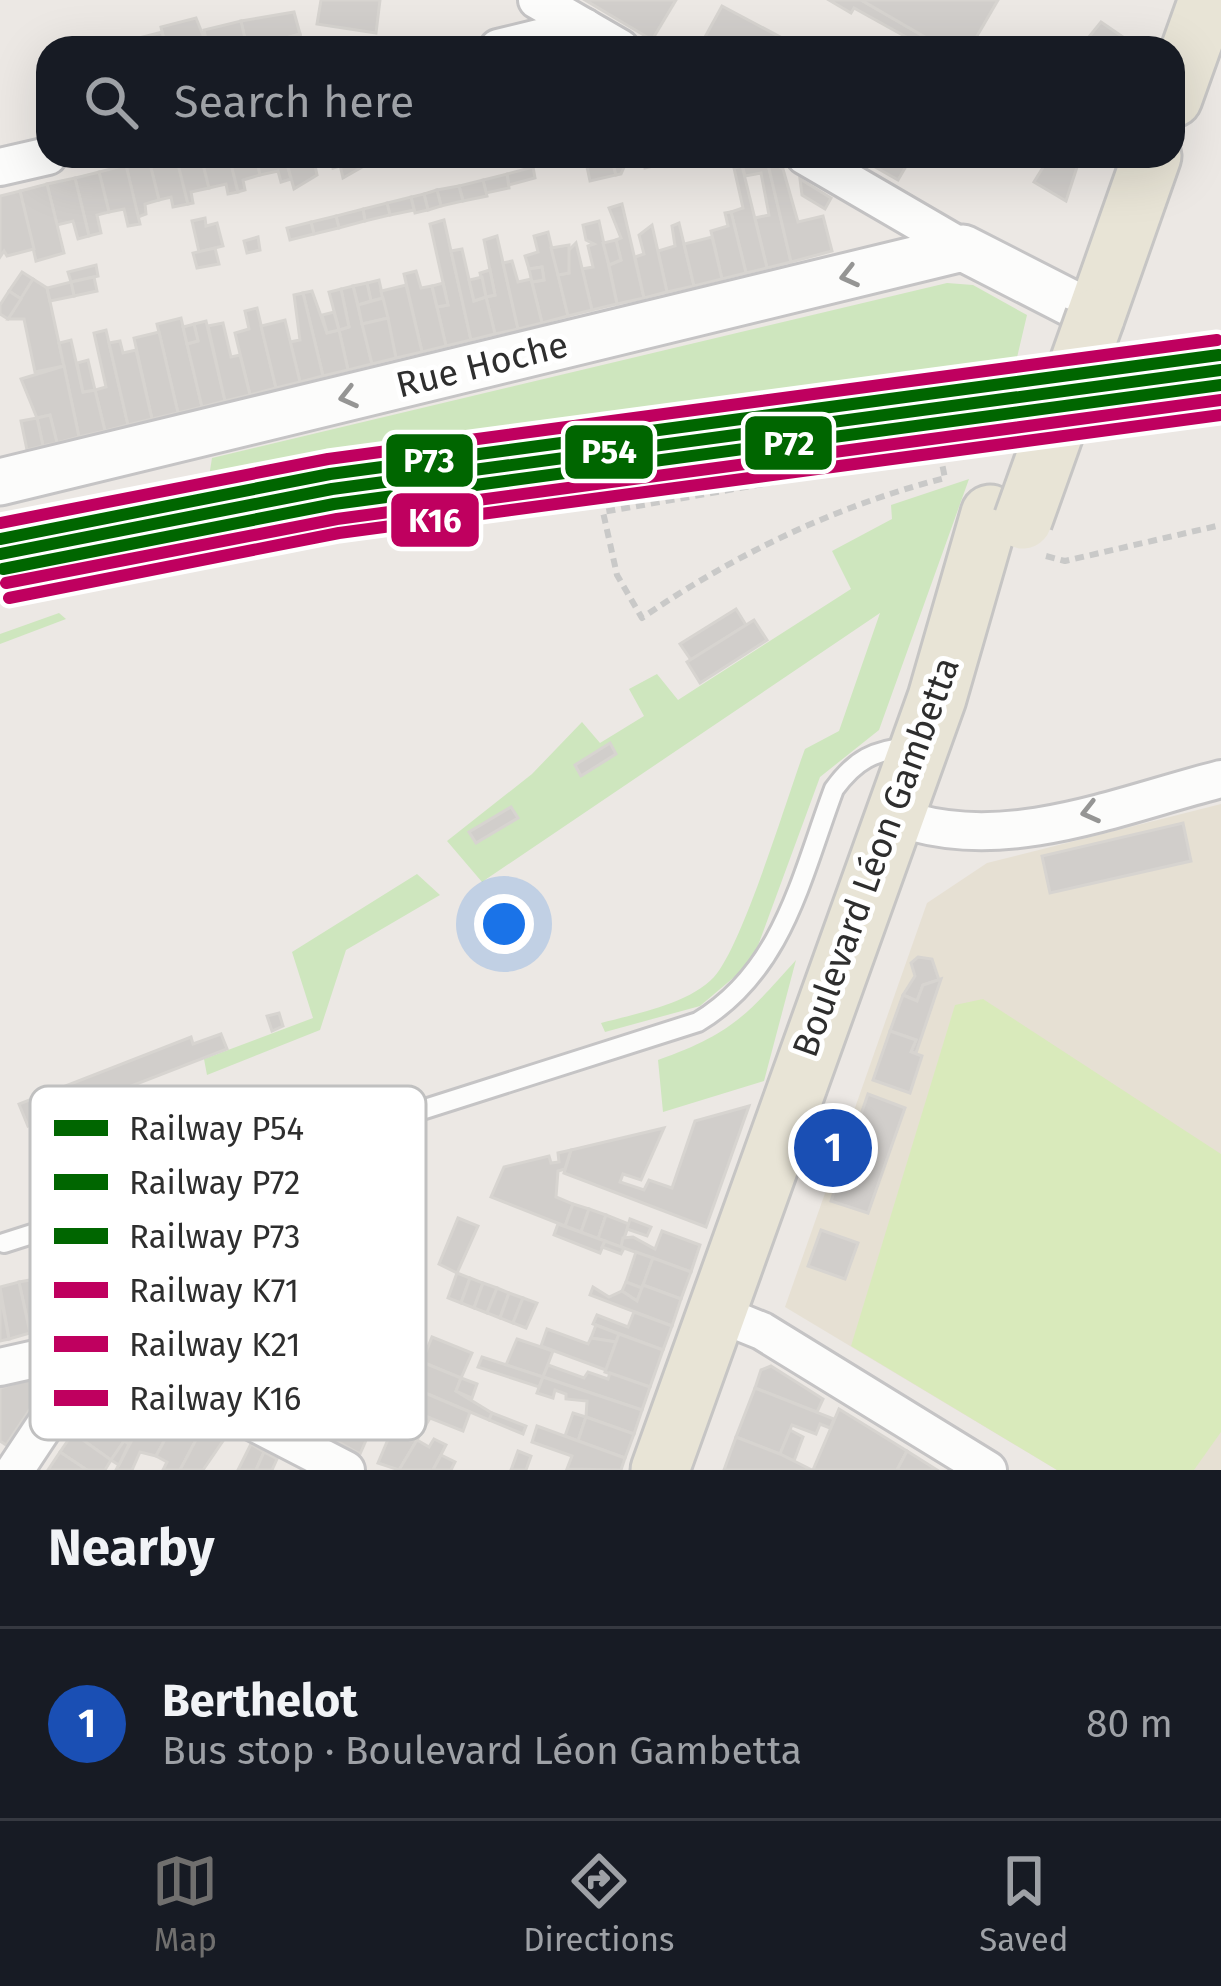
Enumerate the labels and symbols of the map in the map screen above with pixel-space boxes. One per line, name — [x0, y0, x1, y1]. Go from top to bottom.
one-way arrow — [840, 262, 860, 287]
street label: Rue Hoche — [392, 322, 572, 408]
one-way arrow — [338, 384, 358, 409]
line badge: P72 — [743, 414, 834, 472]
line badge: P54 — [563, 423, 655, 481]
text: P72 — [763, 424, 815, 464]
line badge: P73 — [384, 432, 475, 489]
text: P54 — [581, 432, 637, 472]
text: P73 — [403, 441, 455, 481]
line badge: K16 — [389, 491, 481, 549]
text: K16 — [408, 501, 462, 541]
street label: Boulevard Léon Gambetta — [783, 651, 969, 1063]
one-way arrow — [1081, 798, 1101, 823]
your location — [474, 894, 534, 954]
legend — [30, 1086, 426, 1440]
pin: 1 — [794, 1103, 872, 1193]
text: Railway P54 — [129, 1109, 304, 1149]
text: Railway P72 — [129, 1163, 300, 1203]
text: Railway P73 — [129, 1217, 301, 1257]
text: Railway K71 — [129, 1271, 299, 1311]
text: Railway K21 — [129, 1325, 301, 1365]
text: Railway K16 — [129, 1379, 301, 1419]

